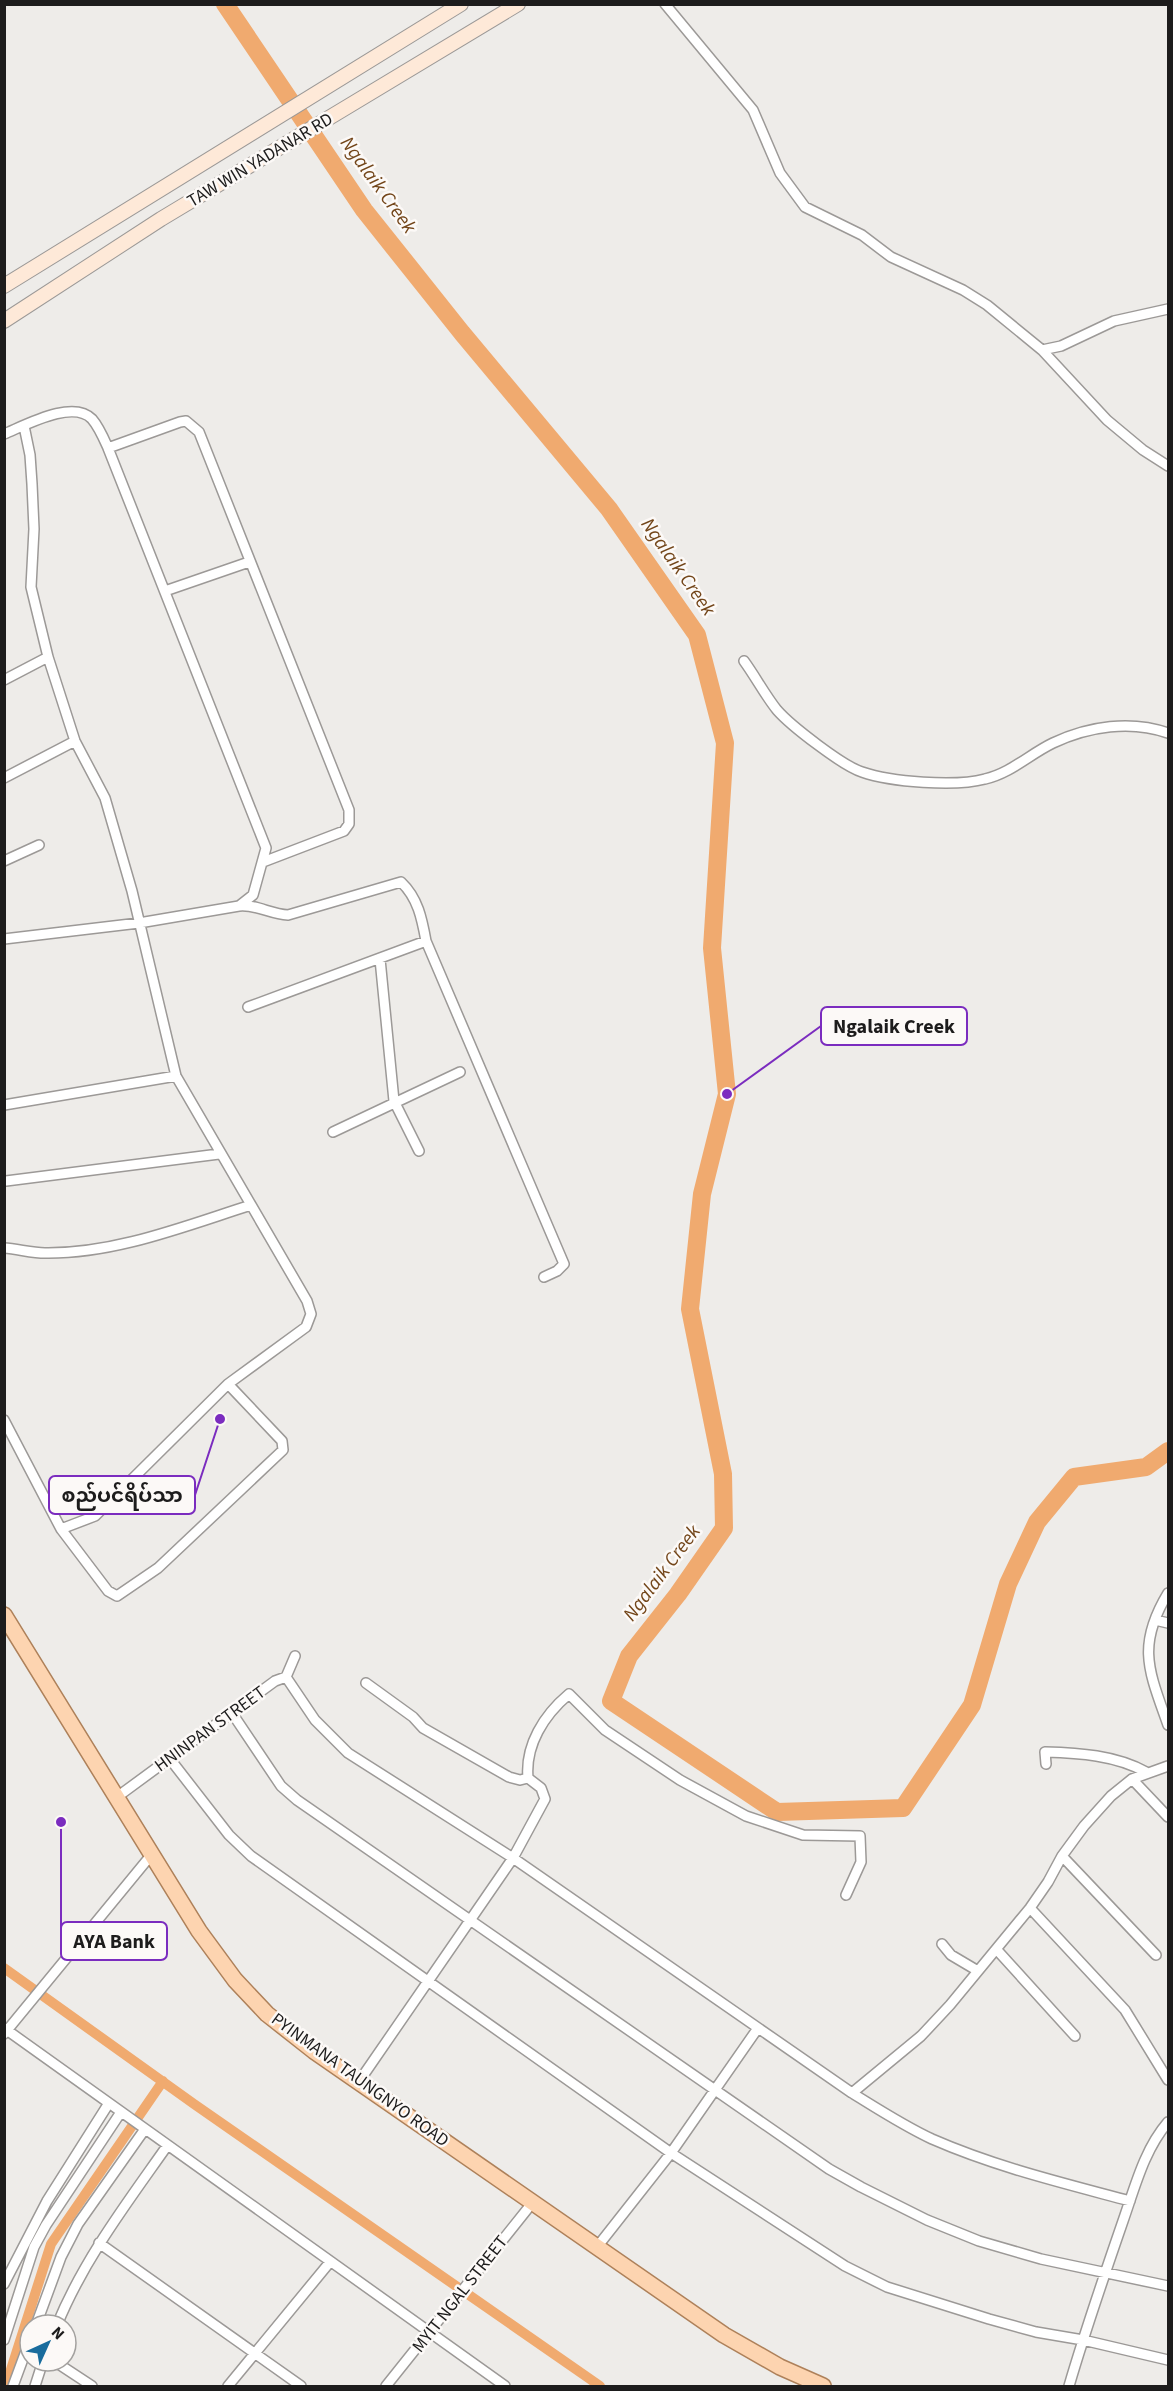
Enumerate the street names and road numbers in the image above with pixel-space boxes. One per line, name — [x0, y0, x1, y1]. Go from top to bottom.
street label: TAW WIN YADANAR RD — [182, 107, 338, 213]
street label: HNINPAN STREET — [149, 1680, 271, 1778]
street label: PYINMANA TAUNGNYO ROAD — [266, 2007, 454, 2153]
street label: MYIT NGAL STREET — [406, 2230, 514, 2358]

